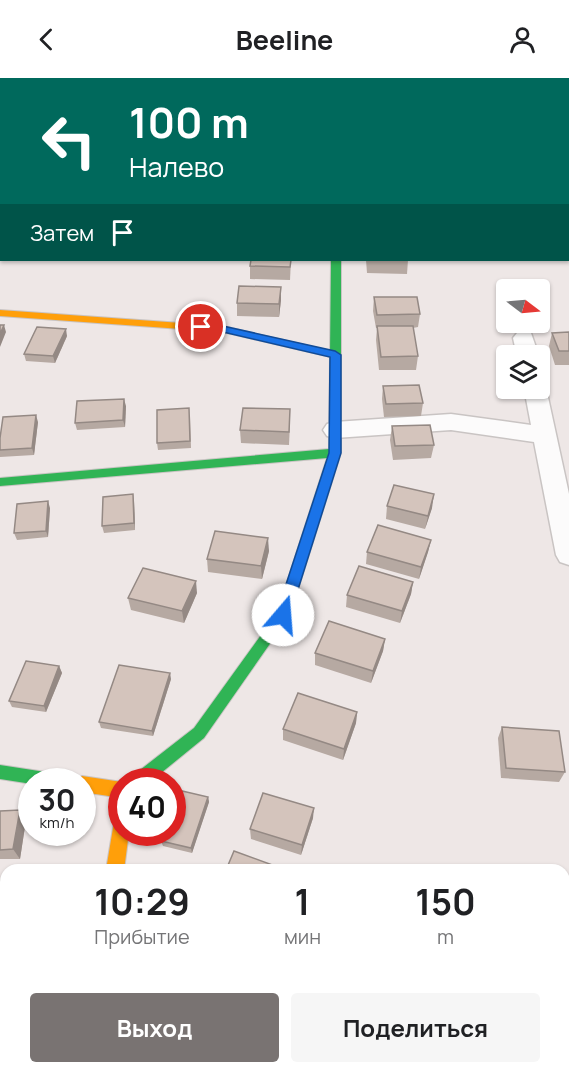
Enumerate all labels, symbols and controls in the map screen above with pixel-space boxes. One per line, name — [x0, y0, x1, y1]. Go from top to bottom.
text: Beeline — [236, 21, 333, 58]
icon: back — [30, 23, 63, 56]
icon: person — [506, 23, 539, 56]
text: 100 m — [129, 93, 249, 151]
icon: left — [30, 102, 108, 180]
text: Налево — [129, 148, 224, 185]
icon: arrive — [106, 216, 139, 249]
text: Затем — [30, 218, 94, 248]
north arrow — [496, 279, 550, 333]
map controls — [496, 279, 550, 399]
pin — [175, 301, 226, 352]
icon: arrive — [184, 310, 217, 343]
button: layers — [496, 345, 550, 399]
position arrow — [251, 583, 315, 647]
speed limit sign: 40 — [108, 768, 186, 846]
text: 30 — [38, 779, 76, 820]
text: km/h — [40, 812, 74, 833]
text: 10:29 — [94, 877, 190, 926]
text: 1 — [295, 877, 310, 926]
text: 150 — [415, 877, 476, 926]
text: Прибытие — [94, 923, 190, 950]
text: мин — [284, 923, 321, 950]
text: m — [437, 923, 454, 950]
button: Выход — [30, 993, 279, 1062]
button: Поделиться — [291, 993, 540, 1062]

